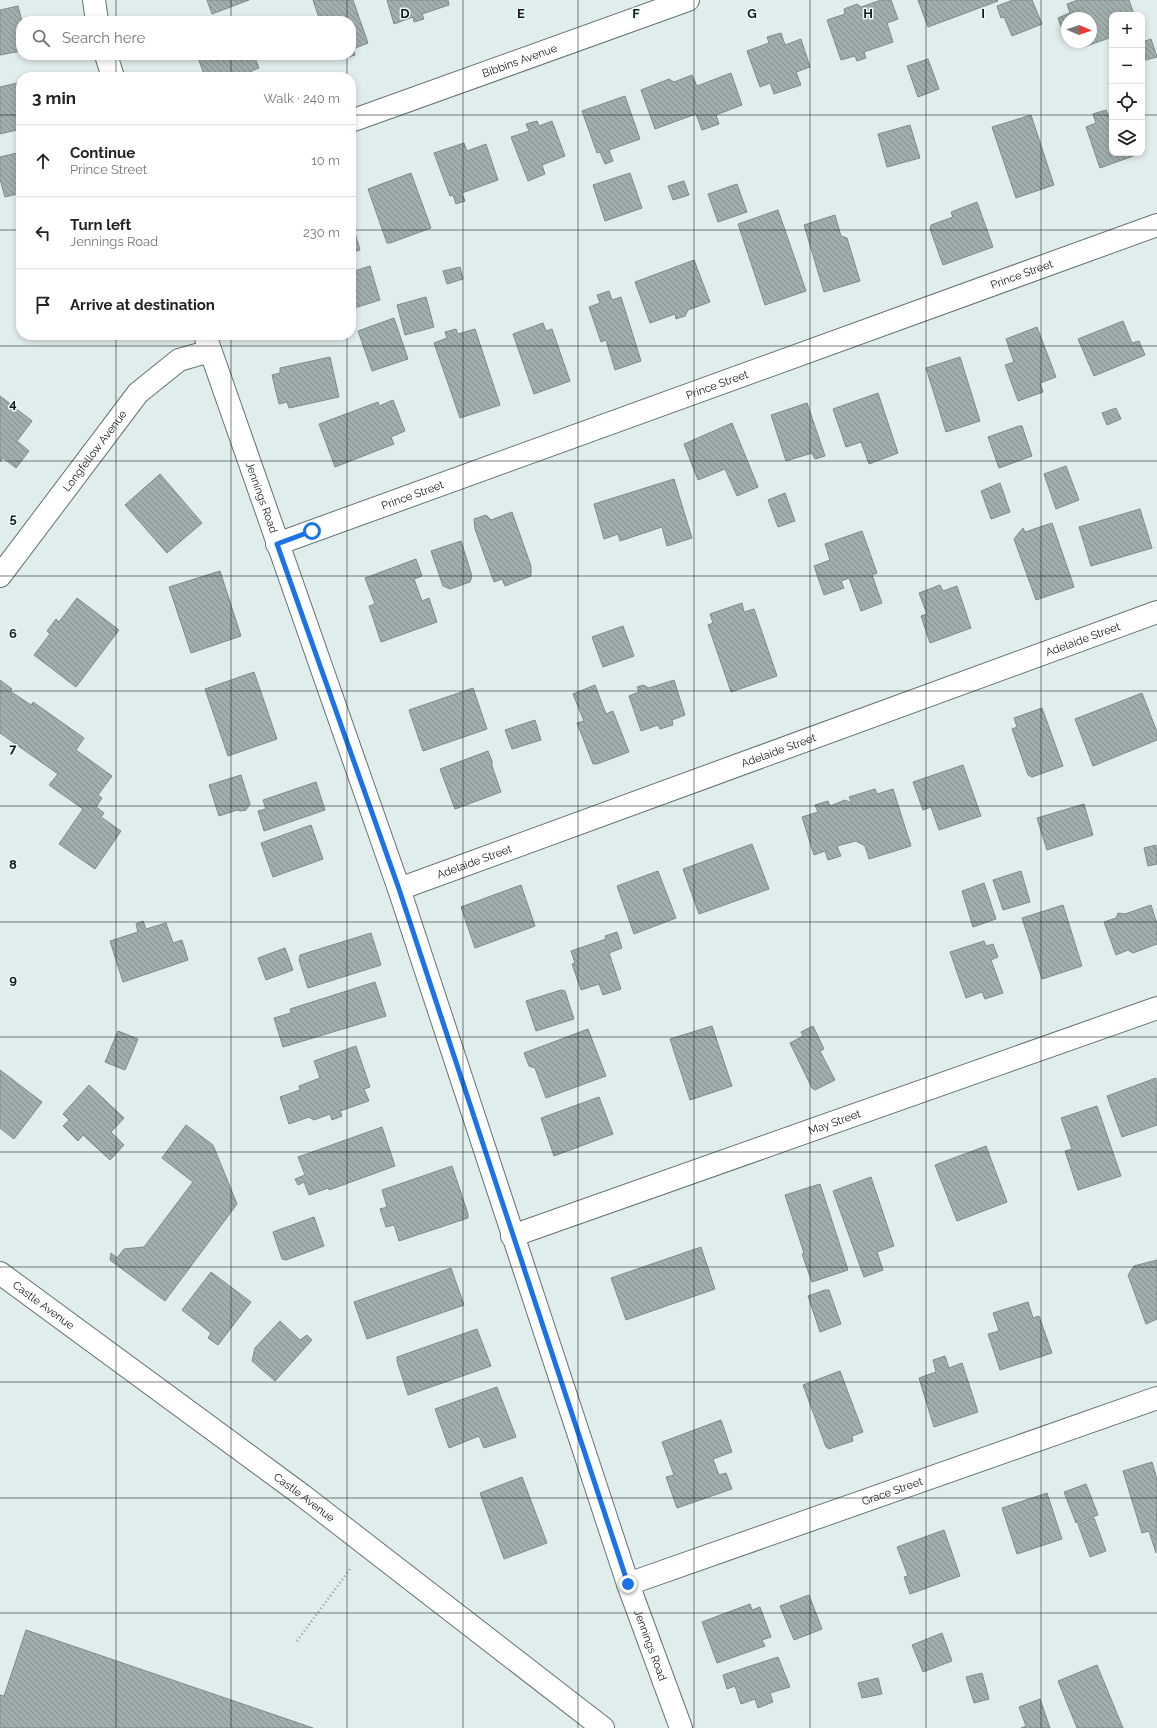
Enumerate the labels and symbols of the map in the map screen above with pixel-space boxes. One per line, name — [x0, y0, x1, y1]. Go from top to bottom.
text: D — [400, 6, 410, 21]
text: E — [517, 6, 525, 21]
text: F — [632, 6, 640, 21]
text: G — [747, 6, 757, 21]
text: H — [863, 6, 873, 21]
text: I — [981, 6, 985, 21]
north arrow — [1061, 12, 1097, 48]
street label: Bibbins Avenue — [480, 41, 559, 80]
street label: Prince Street — [989, 257, 1055, 292]
street label: Prince Street — [684, 368, 750, 402]
text: 4 — [9, 396, 17, 411]
street label: Longfellow Avenue — [60, 407, 130, 494]
street label: Jennings Road — [243, 460, 280, 535]
street label: Prince Street — [380, 478, 446, 513]
text: 5 — [9, 511, 17, 526]
route start — [303, 522, 321, 540]
street label: Adelaide Street — [1044, 620, 1122, 659]
text: 6 — [9, 626, 17, 641]
street label: Adelaide Street — [739, 731, 818, 770]
text: 7 — [9, 741, 17, 756]
street label: Adelaide Street — [435, 842, 514, 882]
text: 8 — [9, 857, 17, 872]
text: 9 — [9, 972, 17, 987]
street label: May Street — [807, 1107, 863, 1138]
street label: Castle Avenue — [10, 1278, 77, 1333]
street label: Castle Avenue — [271, 1470, 338, 1525]
street label: Grace Street — [860, 1475, 925, 1508]
route end — [619, 1575, 637, 1593]
street label: Jennings Road — [631, 1608, 669, 1683]

